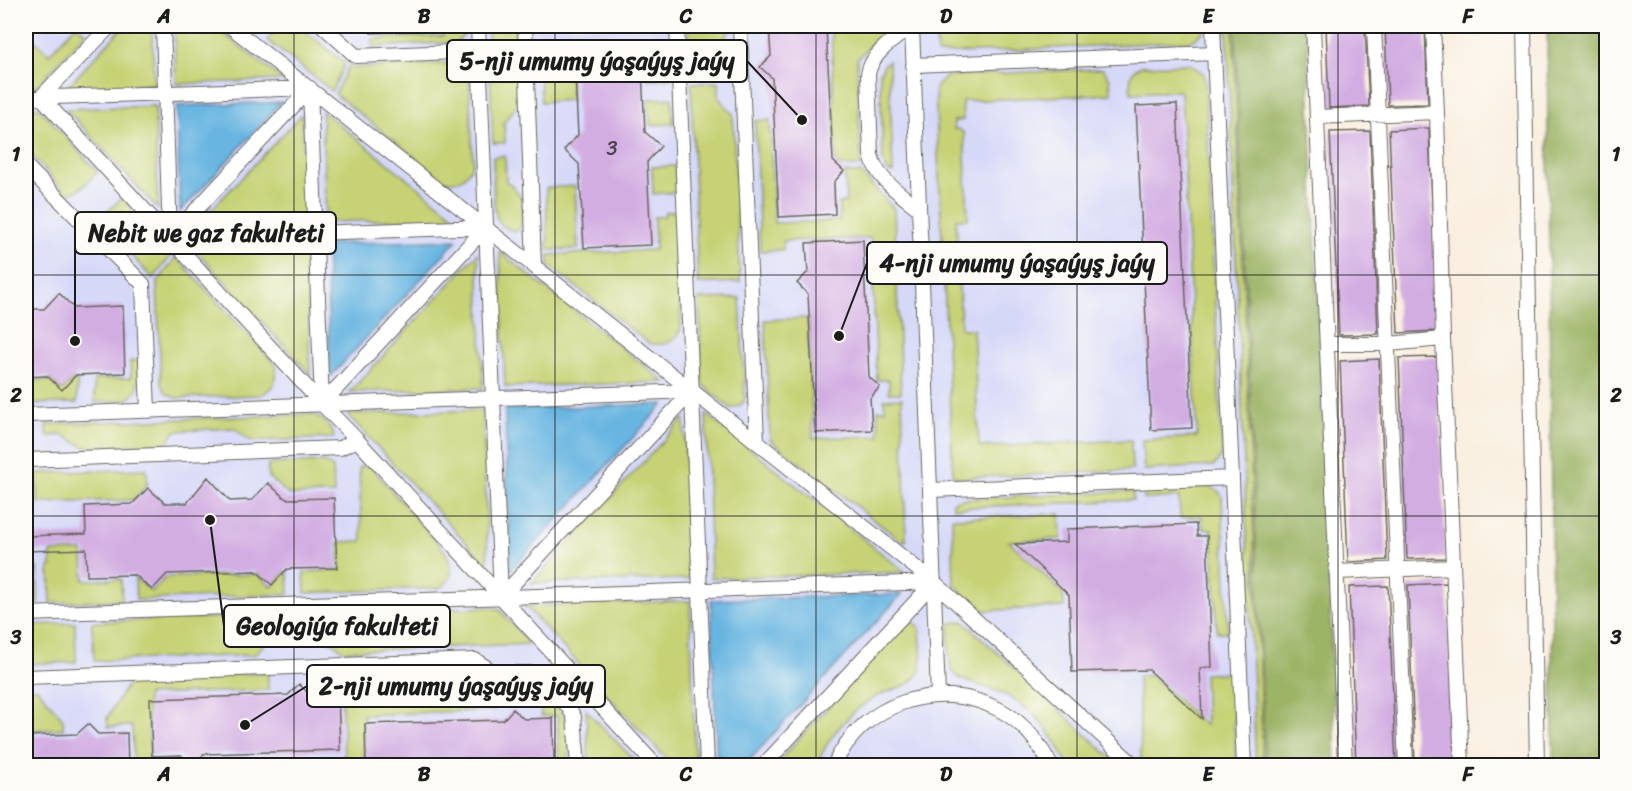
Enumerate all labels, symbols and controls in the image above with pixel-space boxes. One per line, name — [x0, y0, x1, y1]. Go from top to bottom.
text: A — [156, 0, 171, 34]
text: B — [418, 0, 431, 34]
text: C — [679, 0, 693, 34]
text: D — [940, 0, 953, 34]
text: E — [1202, 0, 1215, 34]
text: F — [1462, 0, 1475, 34]
callout: 5-nji umumy ýaşaýyş jaýy — [447, 40, 747, 82]
text: 5-nji umumy ýaşaýyş jaýy — [459, 40, 735, 82]
house number: 3 — [607, 131, 618, 166]
text: 1 — [12, 137, 21, 172]
text: 1 — [1612, 137, 1621, 172]
callout: Nebit we gaz fakulteti — [75, 212, 336, 254]
text: Nebit we gaz fakulteti — [87, 212, 325, 254]
callout: 4-nji umumy ýaşaýyş jaýy — [867, 242, 1167, 284]
text: 4-nji umumy ýaşaýyş jaýy — [879, 242, 1155, 284]
text: 2 — [9, 378, 22, 413]
text: 2 — [1609, 378, 1622, 413]
callout: Geologiýa fakulteti — [224, 605, 450, 647]
text: Geologiýa fakulteti — [236, 605, 439, 647]
text: 3 — [10, 620, 22, 655]
text: 3 — [1610, 620, 1622, 655]
callout: 2-nji umumy ýaşaýyş jaýy — [307, 665, 605, 707]
text: 2-nji umumy ýaşaýyş jaýy — [318, 665, 594, 707]
text: A — [156, 757, 171, 791]
text: B — [418, 757, 431, 791]
text: C — [679, 757, 693, 791]
text: D — [940, 757, 953, 791]
text: E — [1202, 757, 1215, 791]
text: F — [1462, 757, 1475, 791]

